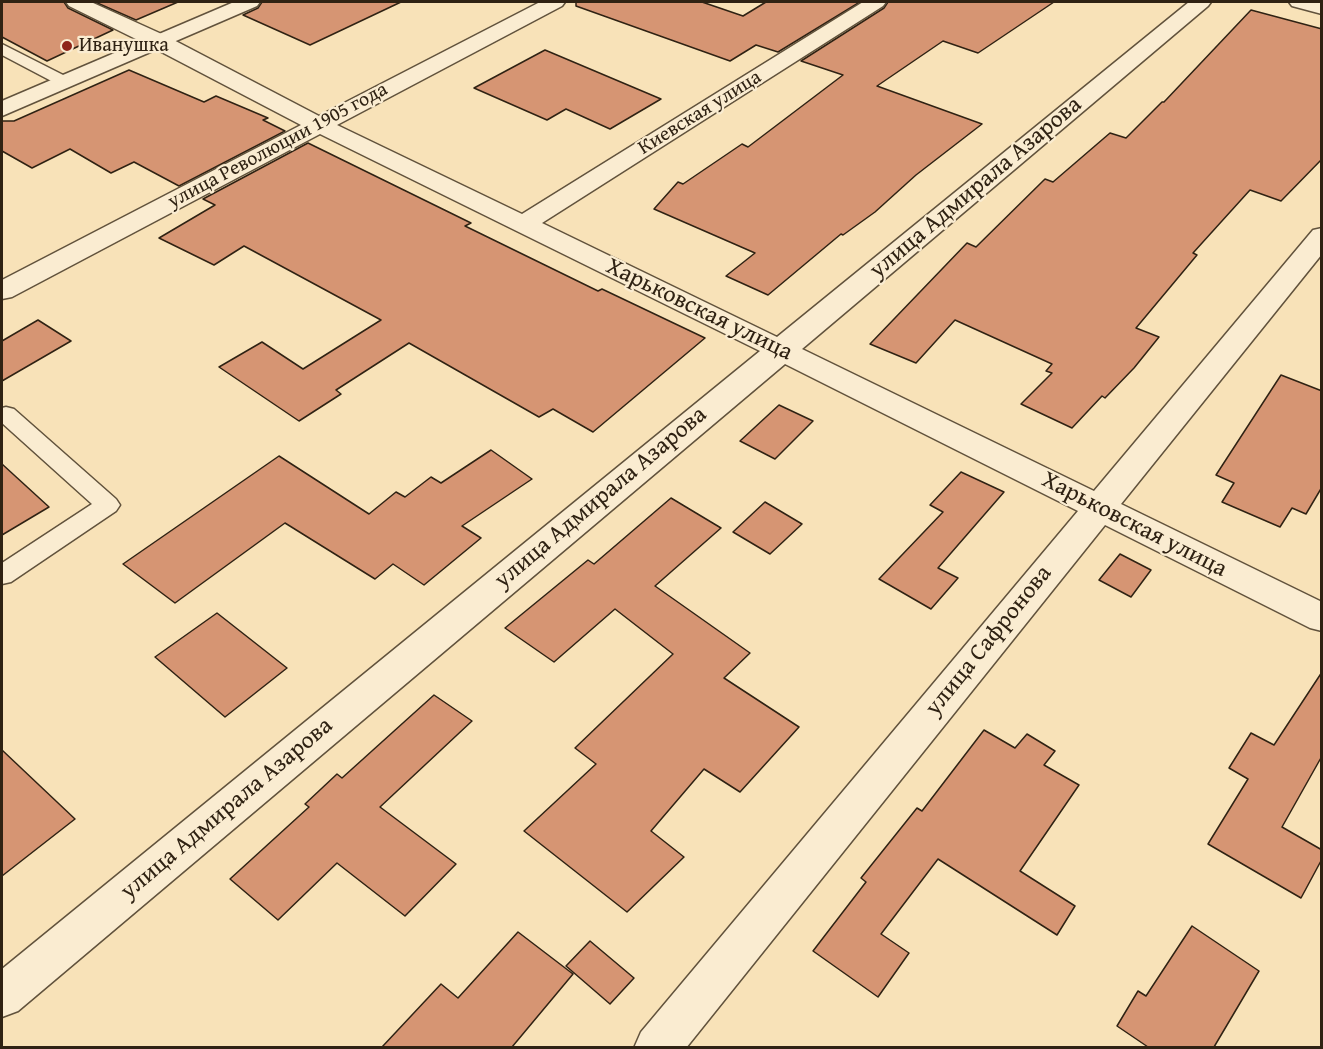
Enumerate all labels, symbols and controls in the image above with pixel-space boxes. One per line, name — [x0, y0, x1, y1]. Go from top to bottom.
place label: Иванушка — [79, 34, 169, 58]
marker: Иванушка — [60, 39, 74, 53]
street label: Киевская улица — [634, 66, 766, 160]
street label: улица Революции 1905 года — [164, 78, 392, 214]
street label: улица Адмирала Азарова — [864, 91, 1088, 285]
street label: Харьковская улица — [601, 252, 797, 368]
street label: улица Адмирала Азарова — [489, 401, 713, 595]
street label: Харьковская улица — [1037, 466, 1231, 584]
street label: улица Сафронова — [920, 560, 1058, 722]
street label: улица Адмирала Азарова — [115, 712, 339, 906]

